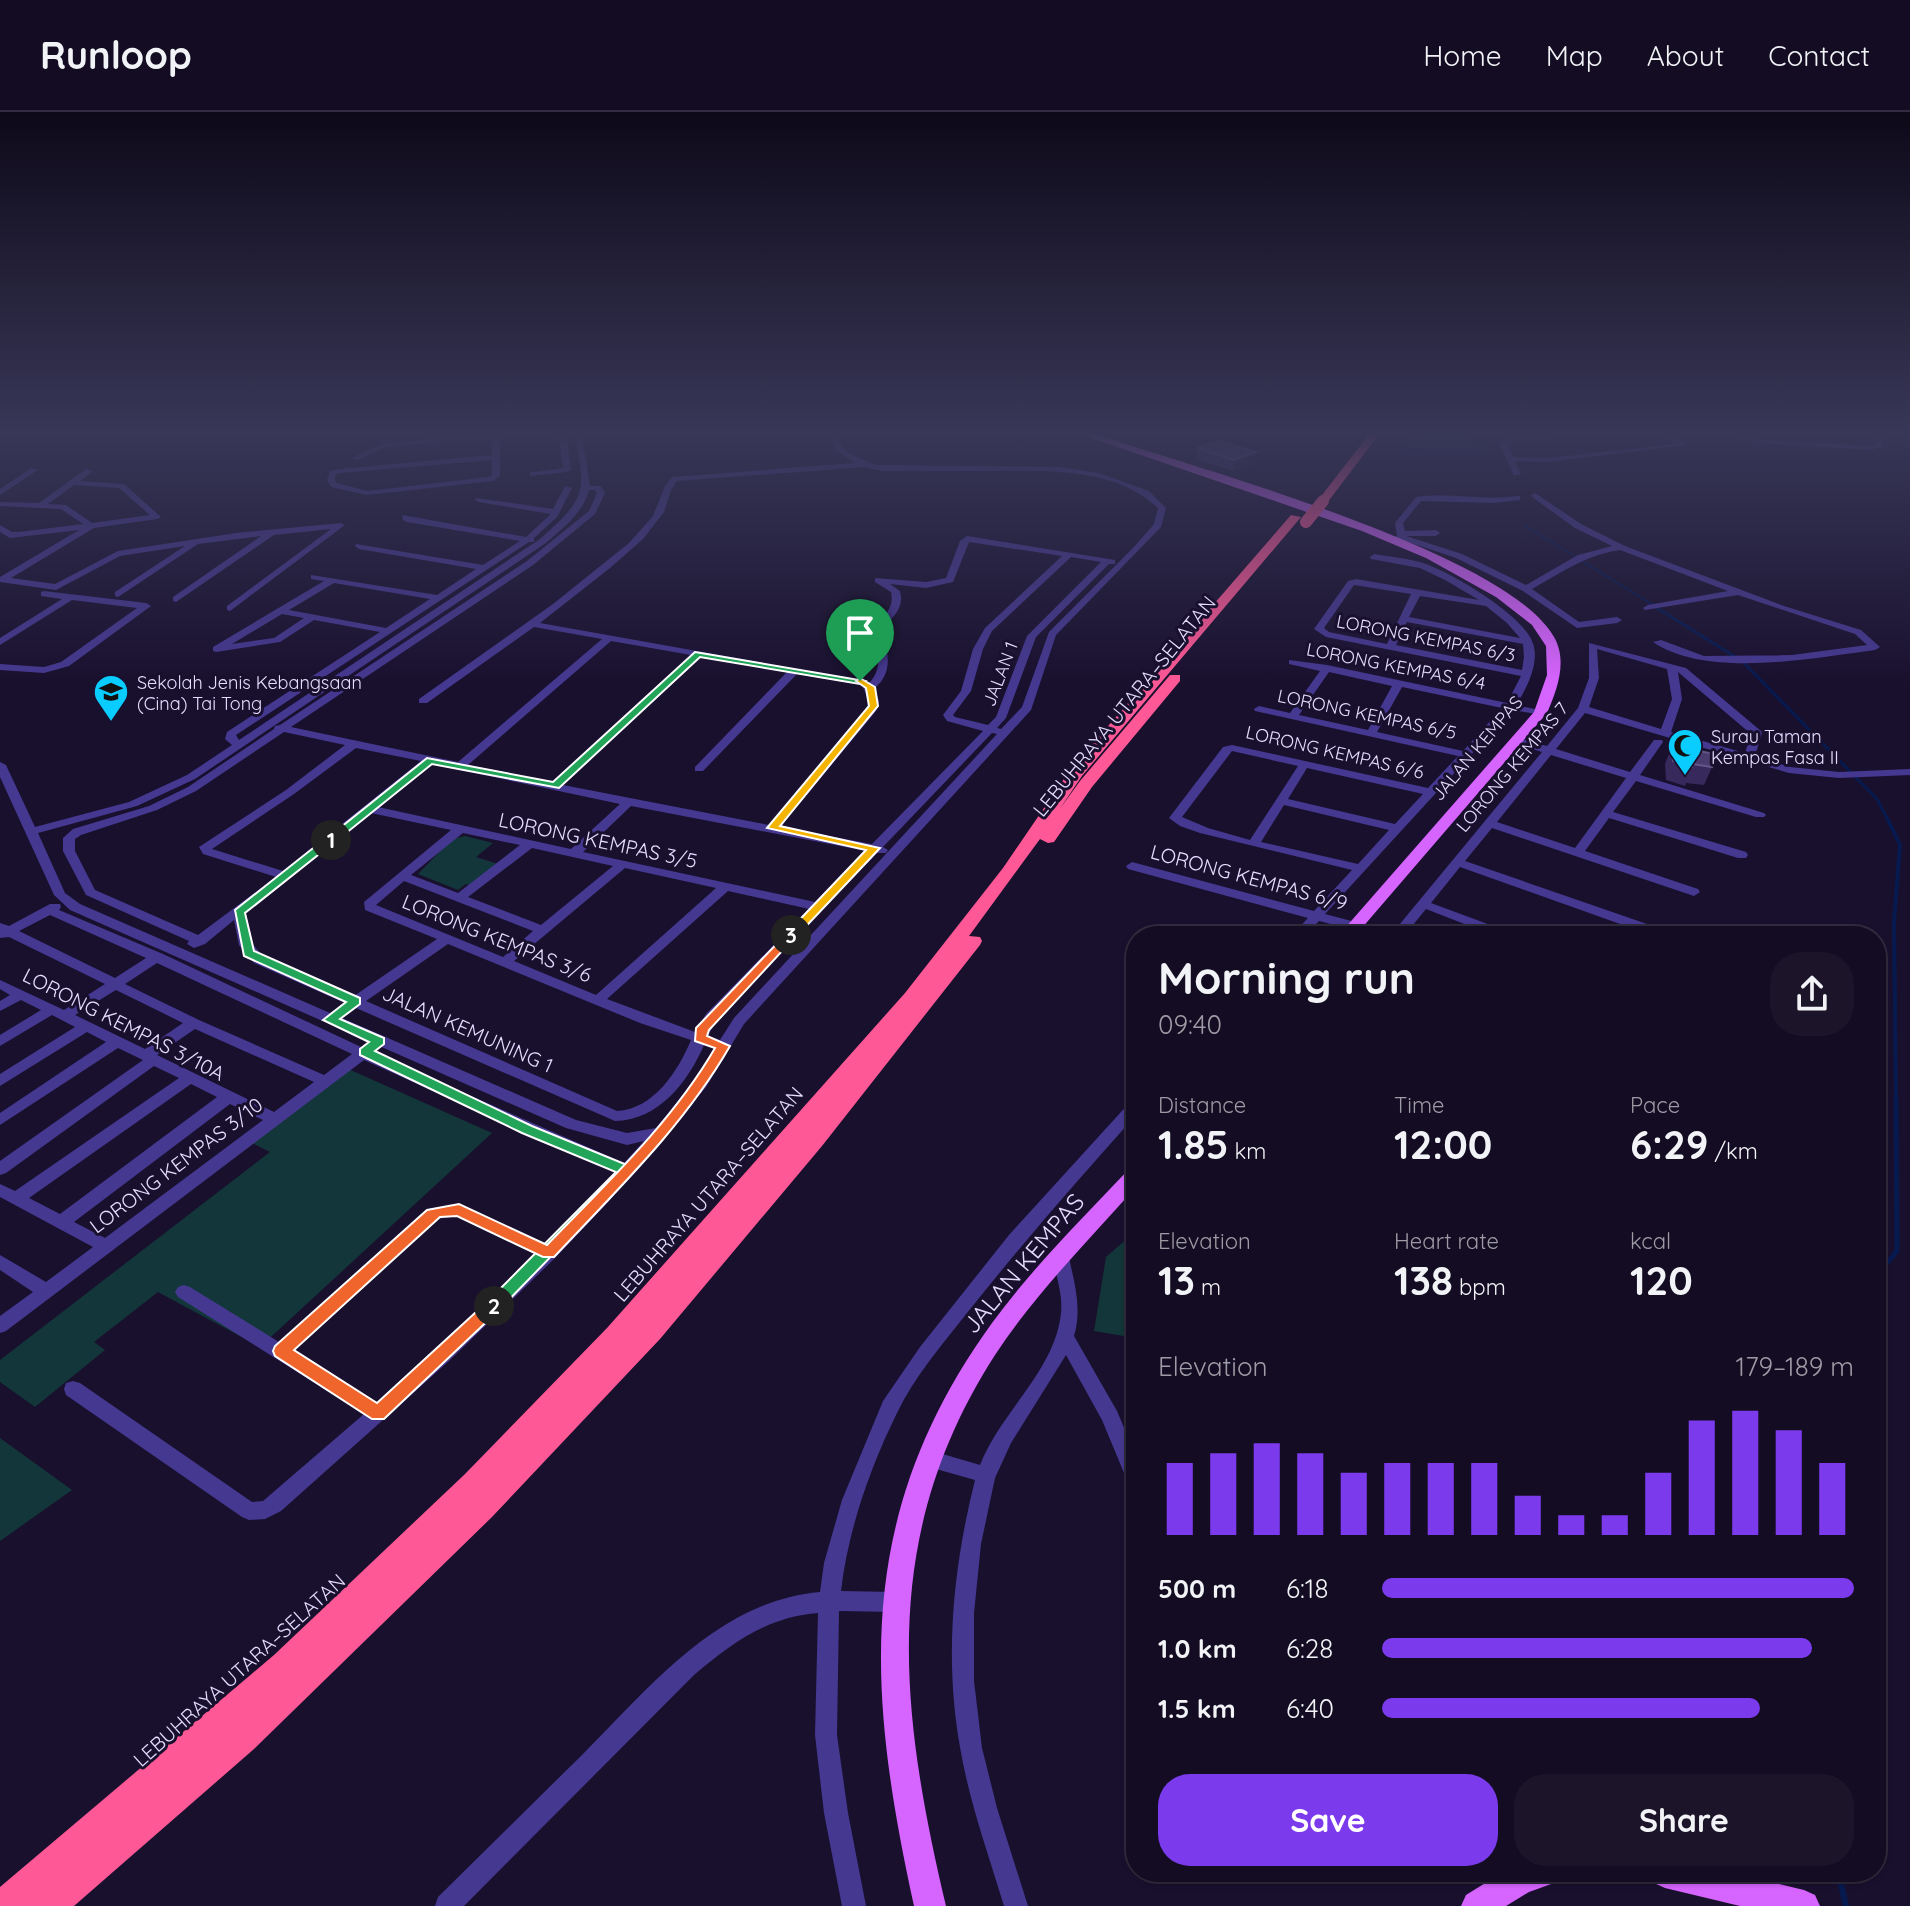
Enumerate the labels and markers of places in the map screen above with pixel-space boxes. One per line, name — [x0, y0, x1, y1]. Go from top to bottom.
pin — [826, 599, 894, 681]
place label: Sekolah Jenis Kebangsaan (Cina) Tai Tong — [137, 671, 362, 715]
school or university icon: Sekolah Jenis Kebangsaan (Cina) Tai Tong — [92, 673, 130, 723]
place label: Surau Taman Kempas Fasa II — [1711, 725, 1839, 769]
mosque icon: Surau Taman Kempas Fasa II — [1666, 727, 1704, 777]
pin: 1 — [311, 820, 351, 860]
pin: 3 — [771, 915, 811, 955]
pin: 2 — [474, 1286, 514, 1326]

